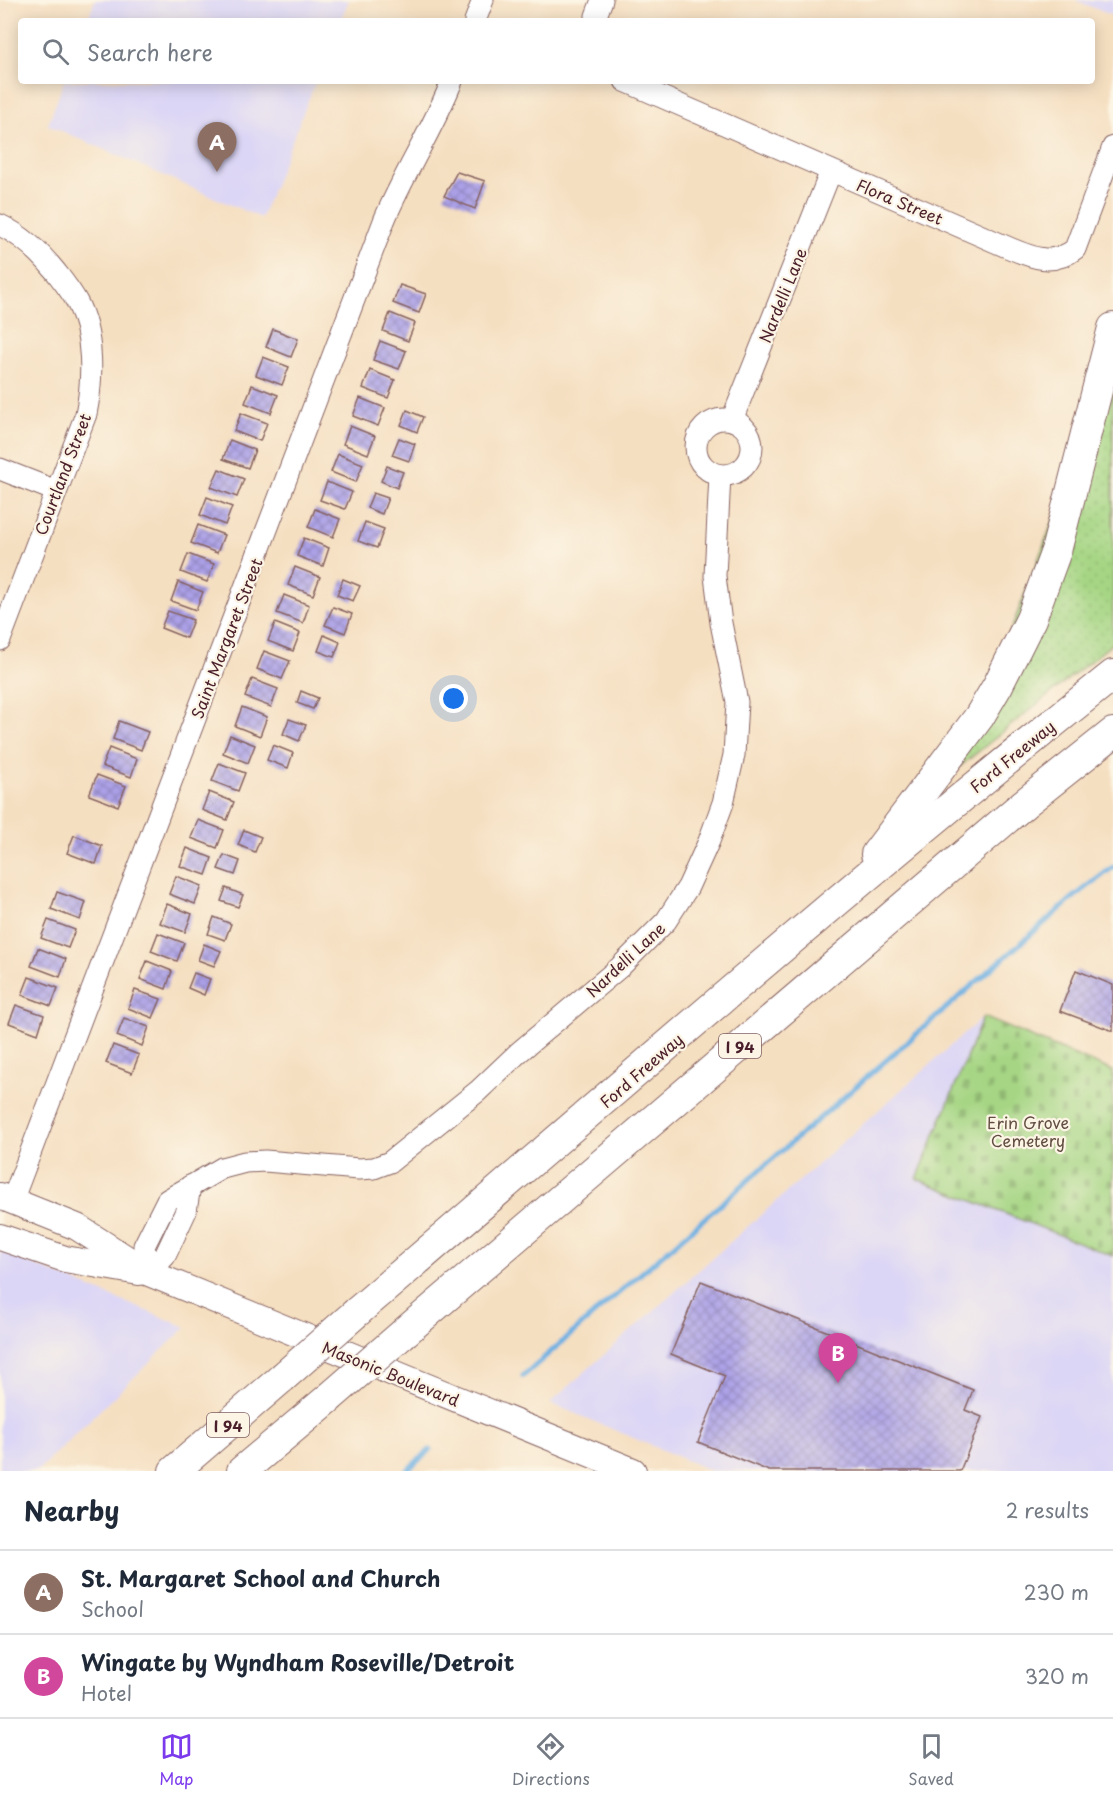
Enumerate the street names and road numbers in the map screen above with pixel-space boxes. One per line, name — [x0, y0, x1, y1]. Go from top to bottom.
street label: Flora Street — [853, 172, 947, 230]
street label: Nardelli Lane — [752, 244, 812, 346]
street label: Courtland Street — [28, 409, 96, 538]
street label: Saint Margaret Street — [184, 554, 268, 722]
street label: Ford Freeway — [964, 714, 1060, 798]
street label: Nardelli Lane — [580, 916, 670, 1002]
street label: Ford Freeway — [594, 1027, 688, 1113]
road number: I 94 — [719, 1034, 761, 1058]
street label: Masonic Boulevard — [319, 1335, 463, 1412]
road number: I 94 — [207, 1413, 249, 1437]

